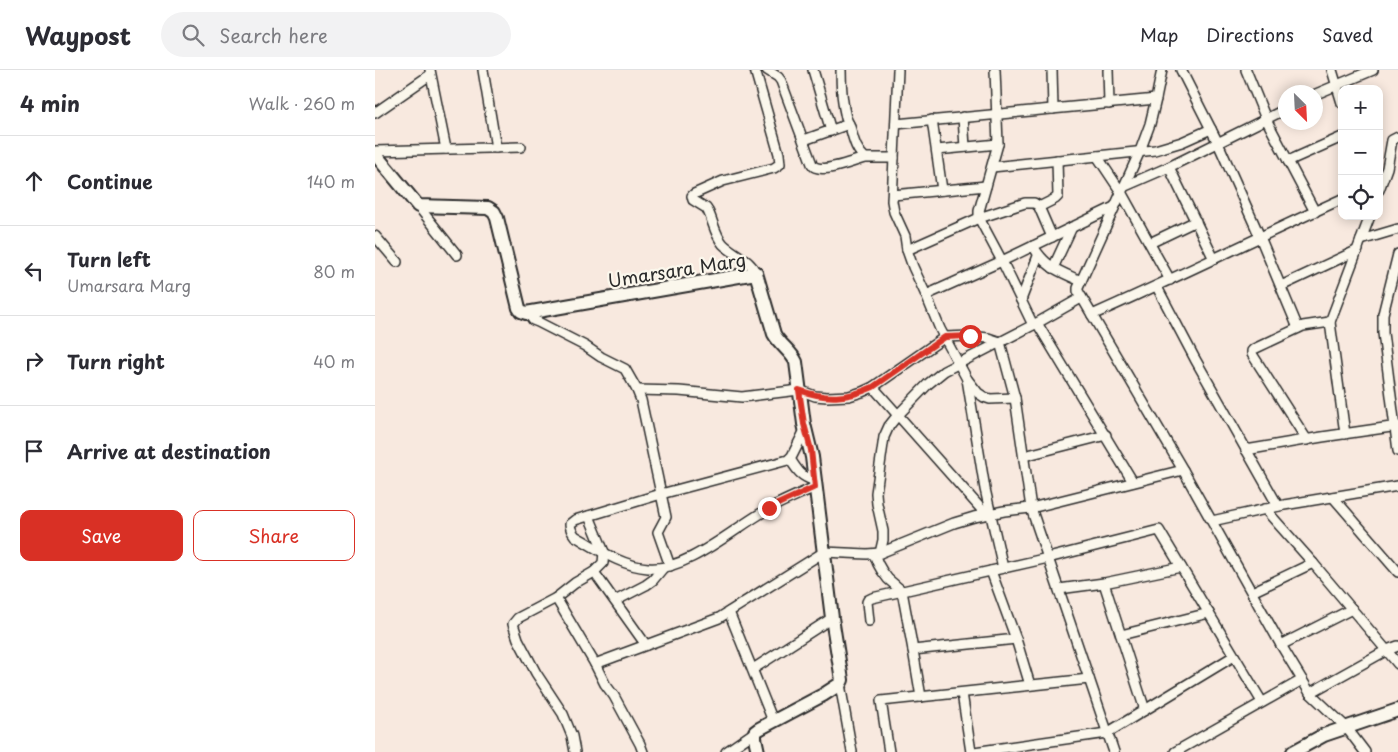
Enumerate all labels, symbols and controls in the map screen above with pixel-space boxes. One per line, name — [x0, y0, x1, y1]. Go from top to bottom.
search box — [161, 12, 511, 57]
text: Waypost — [25, 17, 131, 53]
icon: search — [179, 21, 207, 49]
text: Search here — [219, 21, 328, 49]
text: Map — [1140, 21, 1178, 48]
text: Directions — [1206, 21, 1294, 48]
text: Saved — [1322, 21, 1373, 48]
north arrow — [1278, 85, 1323, 130]
map controls — [1338, 85, 1383, 220]
button: + — [1338, 85, 1383, 130]
text: 4 min — [20, 87, 80, 119]
text: Walk · 260 m — [249, 91, 355, 115]
button: − — [1338, 130, 1383, 175]
icon: ahead — [20, 167, 48, 195]
text: Continue — [67, 167, 153, 195]
text: 140 m — [307, 169, 355, 193]
button: locate — [1338, 175, 1383, 220]
text: Turn left — [67, 245, 151, 273]
street label: Umarsara Marg — [606, 245, 748, 294]
icon: left — [20, 257, 48, 285]
text: 80 m — [313, 259, 355, 283]
text: Umarsara Marg — [67, 273, 191, 297]
route start — [959, 325, 982, 348]
icon: right — [20, 347, 48, 375]
text: Turn right — [67, 347, 165, 375]
text: 40 m — [313, 349, 355, 373]
icon: arrive — [20, 437, 48, 465]
text: Arrive at destination — [67, 437, 271, 465]
route end — [758, 497, 781, 520]
button: Save — [20, 510, 183, 561]
button: Share — [193, 510, 355, 561]

